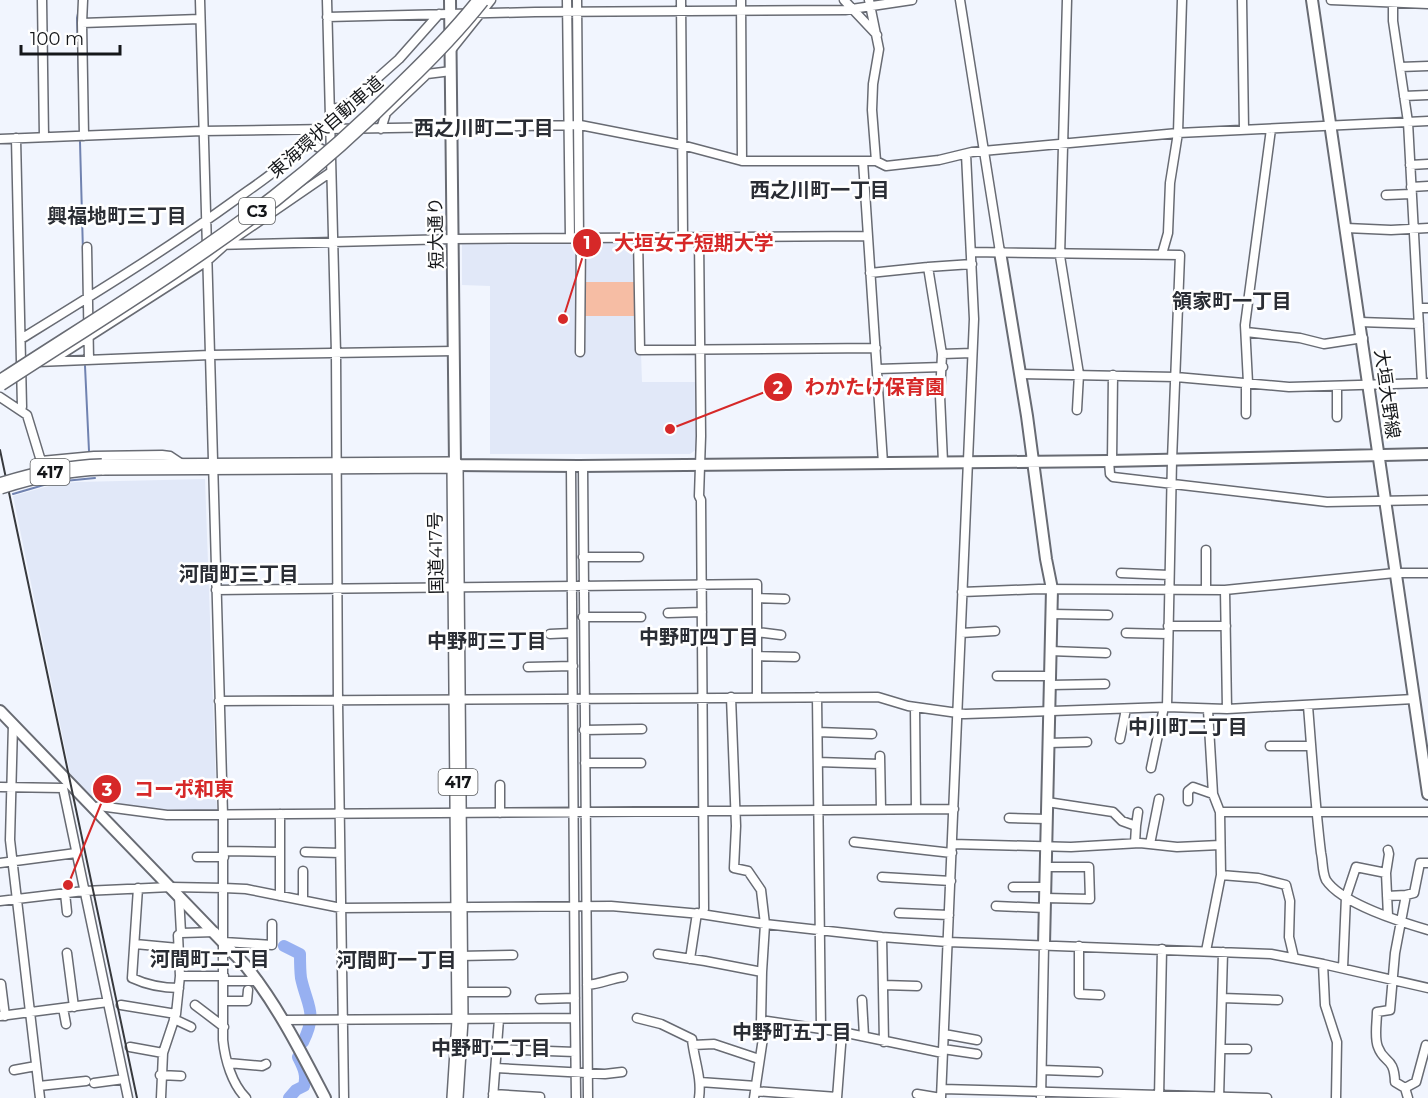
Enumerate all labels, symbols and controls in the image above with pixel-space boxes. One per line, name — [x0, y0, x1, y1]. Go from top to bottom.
scale bar — [21, 18, 120, 56]
text: 100 m — [30, 28, 84, 50]
street label: 東海環状自動車道 — [264, 71, 388, 183]
district label: 西之川町二丁目 — [414, 116, 554, 140]
district label: 西之川町一丁目 — [750, 178, 890, 202]
street label: 短大通り — [424, 197, 448, 269]
road number: C3 — [239, 198, 275, 224]
district label: 興福地町三丁目 — [47, 204, 187, 228]
callout: 大垣女子短期大学 — [572, 224, 786, 262]
text: 大垣女子短期大学 — [614, 231, 774, 255]
text: 1 — [583, 232, 591, 254]
district label: 領家町一丁目 — [1172, 289, 1292, 313]
street label: 大垣大野線 — [1370, 348, 1404, 440]
callout: わかたけ保育園 — [763, 368, 957, 406]
text: わかたけ保育園 — [805, 375, 945, 399]
text: 2 — [773, 377, 784, 399]
road number: 417 — [31, 459, 70, 485]
street label: 国道417号 — [424, 512, 448, 594]
district label: 河間町三丁目 — [179, 562, 299, 586]
district label: 中野町四丁目 — [639, 625, 759, 649]
district label: 中野町三丁目 — [427, 629, 547, 653]
district label: 中川町二丁目 — [1128, 715, 1248, 739]
road number: 417 — [438, 769, 478, 795]
callout: コーポ和東 — [92, 770, 246, 808]
text: コーポ和東 — [134, 777, 234, 801]
text: 3 — [101, 779, 113, 801]
district label: 河間町二丁目 — [150, 947, 270, 971]
district label: 河間町一丁目 — [337, 948, 457, 972]
district label: 中野町五丁目 — [732, 1020, 852, 1044]
district label: 中野町二丁目 — [431, 1036, 551, 1060]

